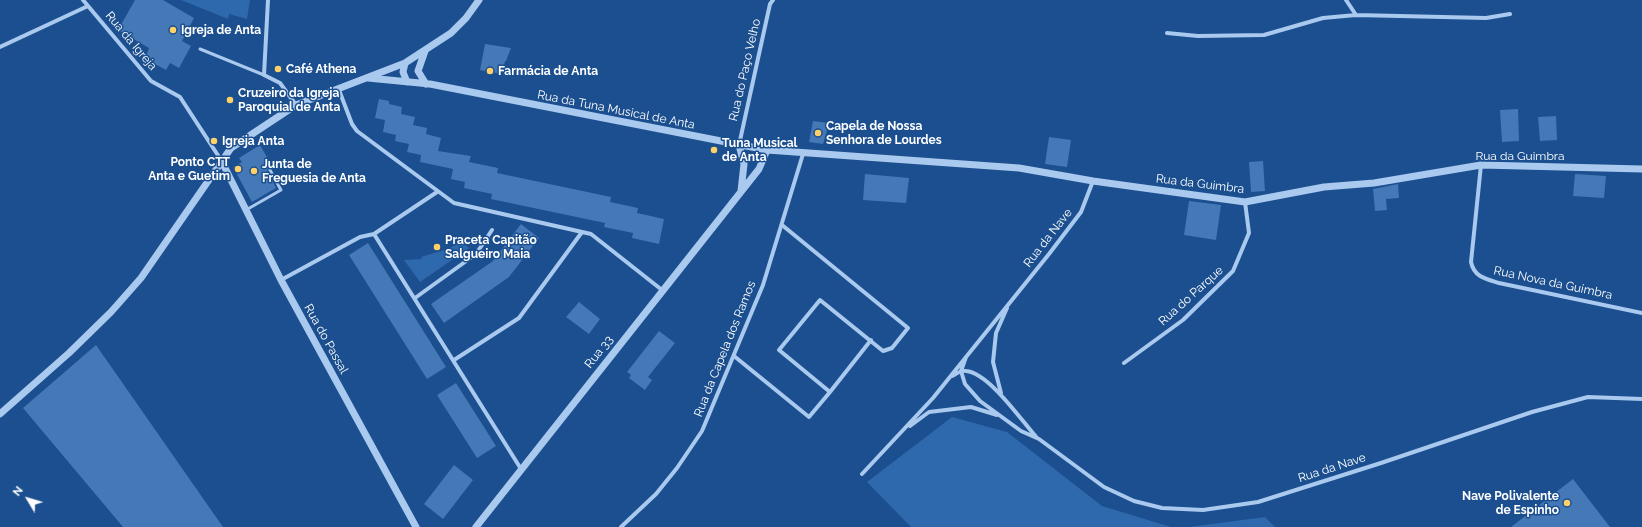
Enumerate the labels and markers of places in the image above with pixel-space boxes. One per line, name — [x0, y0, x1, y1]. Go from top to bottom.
place label: Igreja de Anta — [181, 23, 261, 37]
marker: Igreja de Anta — [168, 25, 178, 35]
place label: Café Athena — [286, 62, 356, 76]
marker: Café Athena — [273, 64, 283, 74]
place label: Farmácia de Anta — [498, 64, 598, 78]
marker: Farmácia de Anta — [485, 66, 495, 76]
place label: Cruzeiro da Igreja Paroquial de Anta — [238, 86, 340, 114]
marker: Cruzeiro da Igreja Paroquial de Anta — [225, 95, 235, 105]
place label: Capela de Nossa Senhora de Lourdes — [826, 119, 942, 147]
marker: Capela de Nossa Senhora de Lourdes — [813, 128, 823, 138]
place label: Igreja Anta — [222, 134, 284, 148]
marker: Igreja Anta — [209, 136, 219, 146]
place label: Tuna Musical de Anta — [722, 136, 797, 164]
marker: Tuna Musical de Anta — [709, 145, 719, 155]
place label: Ponto CTT Anta e Guetim — [148, 155, 230, 183]
place label: Junta de Freguesia de Anta — [262, 157, 366, 185]
marker: Ponto CTT Anta e Guetim — [233, 164, 243, 174]
marker: Junta de Freguesia de Anta — [249, 166, 259, 176]
place label: Praceta Capitão Salgueiro Maia — [445, 233, 537, 261]
marker: Praceta Capitão Salgueiro Maia — [432, 242, 442, 252]
place label: Nave Polivalente de Espinho — [1462, 489, 1559, 517]
marker: Nave Polivalente de Espinho — [1562, 498, 1572, 508]

